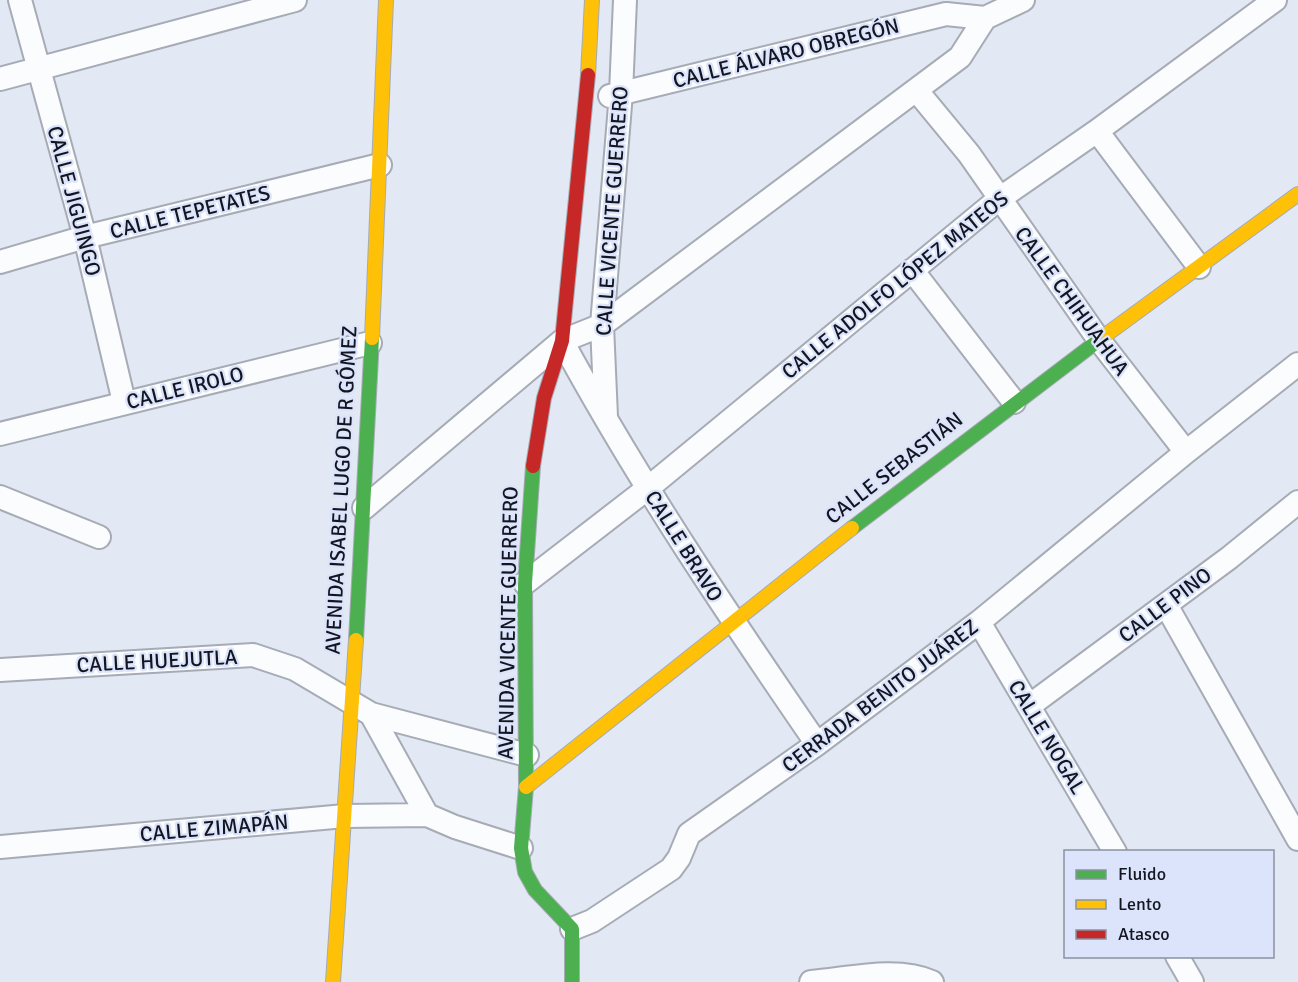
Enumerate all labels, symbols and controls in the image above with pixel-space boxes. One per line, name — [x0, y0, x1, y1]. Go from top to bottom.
street label: CALLE ÁLVARO OBREGÓN — [670, 12, 902, 94]
street label: CALLE VICENTE GUERRERO — [590, 85, 634, 337]
street label: CALLE JIGUINGO — [41, 123, 107, 279]
street label: CALLE TEPETATES — [107, 180, 273, 244]
street label: CALLE ADOLFO LÓPEZ MATEOS — [776, 185, 1014, 385]
street label: CALLE CHIHUAHUA — [1009, 221, 1135, 381]
street label: AVENIDA ISABEL LUGO DE R GÓMEZ — [319, 325, 363, 655]
street label: CALLE IROLO — [124, 361, 246, 415]
street label: CALLE SEBASTIÁN — [820, 406, 968, 530]
street label: AVENIDA VICENTE GUERRERO — [493, 486, 523, 760]
street label: CALLE BRAVO — [640, 486, 728, 606]
street label: CALLE PINO — [1113, 562, 1217, 648]
street label: CERRADA BENITO JUÁREZ — [777, 614, 983, 778]
street label: CALLE HUEJUTLA — [76, 644, 238, 678]
street label: CALLE NOGAL — [1003, 675, 1091, 799]
street label: CALLE ZIMAPÁN — [139, 809, 289, 847]
legend — [1064, 850, 1274, 958]
text: Fluido — [1118, 863, 1166, 885]
text: Lento — [1118, 893, 1161, 915]
text: Atasco — [1118, 923, 1170, 945]

